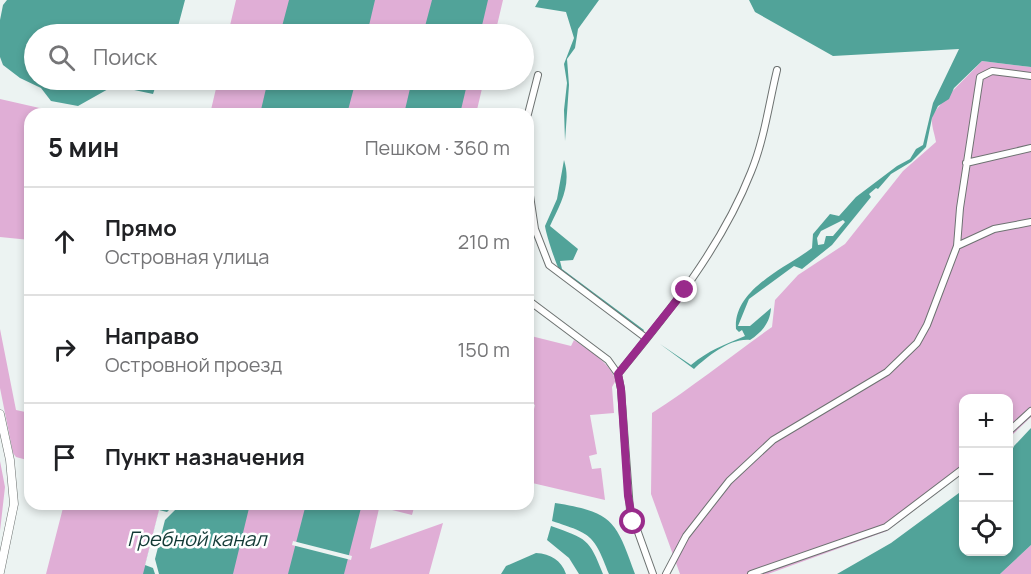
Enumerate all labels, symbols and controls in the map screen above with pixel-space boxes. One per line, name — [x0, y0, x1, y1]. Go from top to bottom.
search box — [24, 24, 534, 90]
icon: search — [45, 41, 78, 74]
text: Поиск — [93, 42, 157, 72]
text: 5 мин — [48, 129, 119, 165]
text: Пешком · 360 m — [365, 134, 510, 161]
text: Прямо — [105, 213, 177, 243]
icon: ahead — [48, 225, 81, 258]
text: 210 m — [458, 228, 510, 255]
text: Островная улица — [105, 243, 269, 270]
route end — [671, 276, 697, 302]
text: Направо — [105, 321, 199, 351]
icon: right — [48, 333, 81, 366]
text: 150 m — [457, 336, 510, 363]
text: Островной проезд — [105, 351, 282, 378]
map controls — [959, 394, 1013, 556]
button: + — [959, 394, 1013, 448]
icon: arrive — [48, 441, 81, 474]
text: Пункт назначения — [105, 442, 305, 472]
button: − — [959, 448, 1013, 502]
button: locate — [959, 502, 1013, 556]
route start — [619, 508, 645, 534]
water label: Гребной канал — [127, 525, 268, 552]

